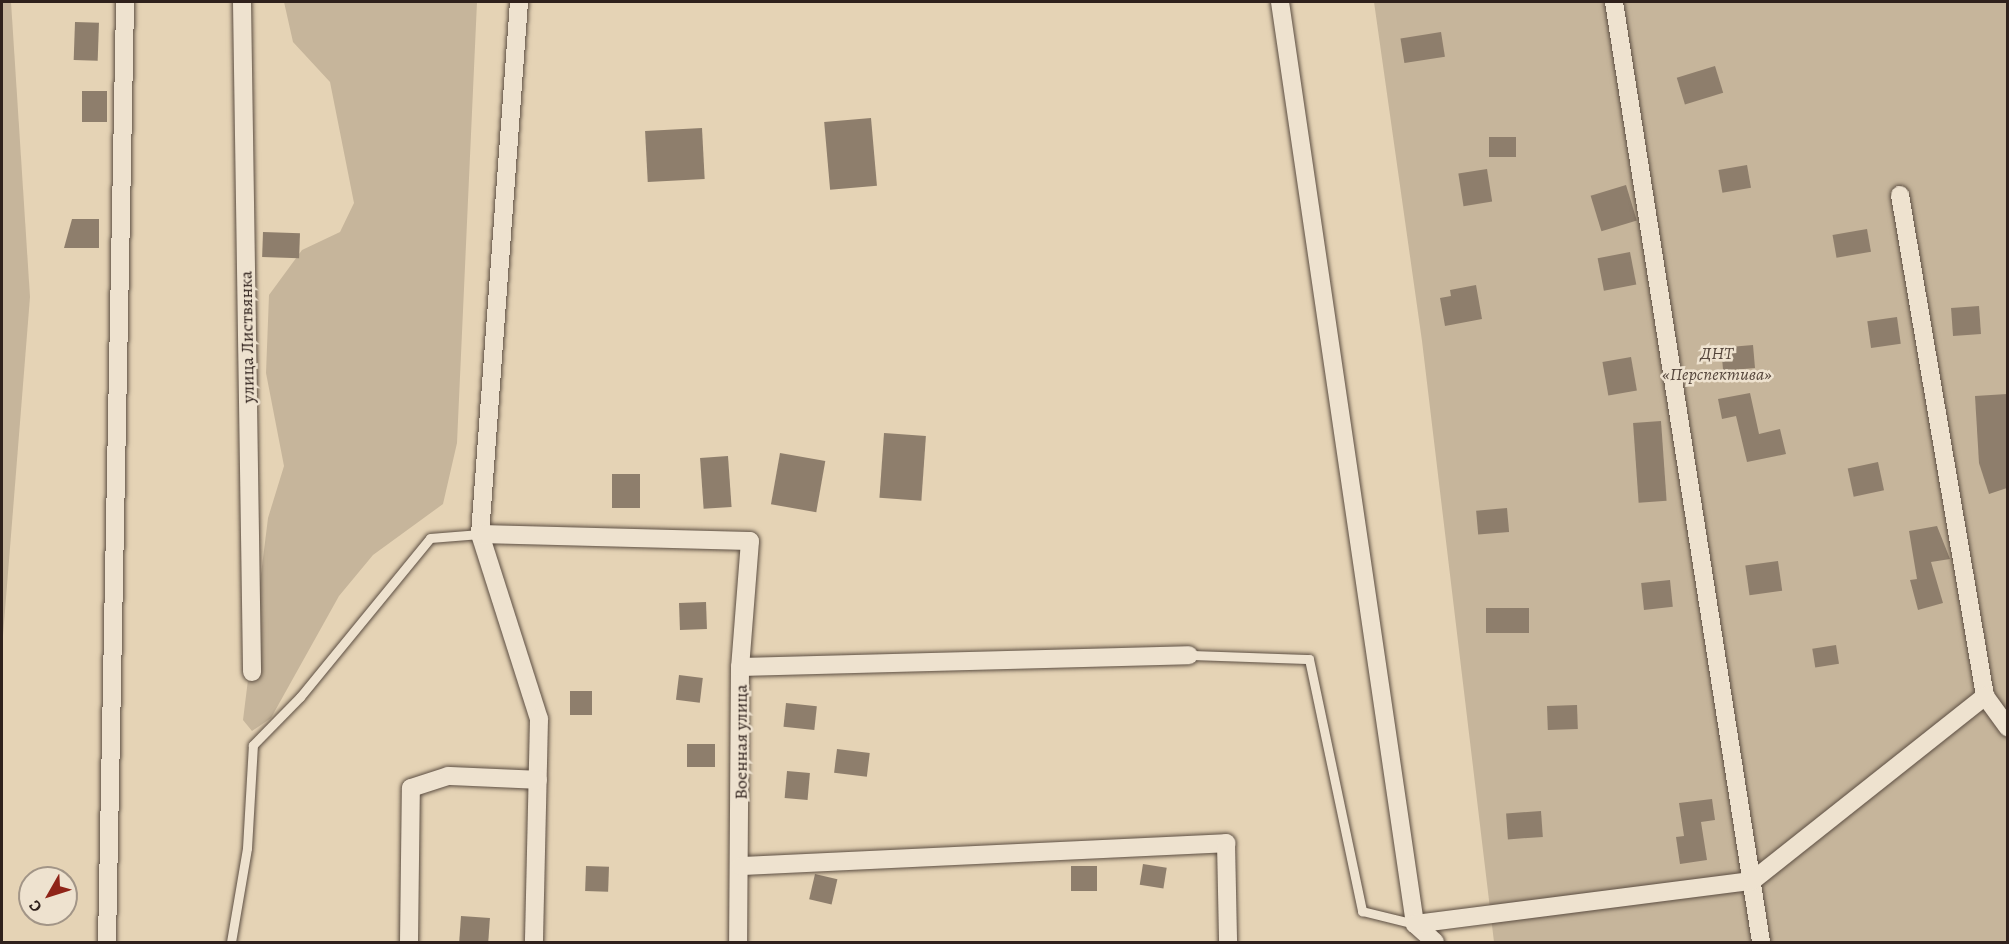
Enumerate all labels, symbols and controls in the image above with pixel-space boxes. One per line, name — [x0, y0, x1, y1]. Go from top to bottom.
street label: улица Листвянка — [235, 271, 259, 403]
park label: ДНТ «Перспектива» — [1662, 343, 1772, 386]
street label: Военная улица — [730, 684, 752, 800]
north arrow — [18, 866, 78, 926]
text: С — [24, 895, 47, 917]

